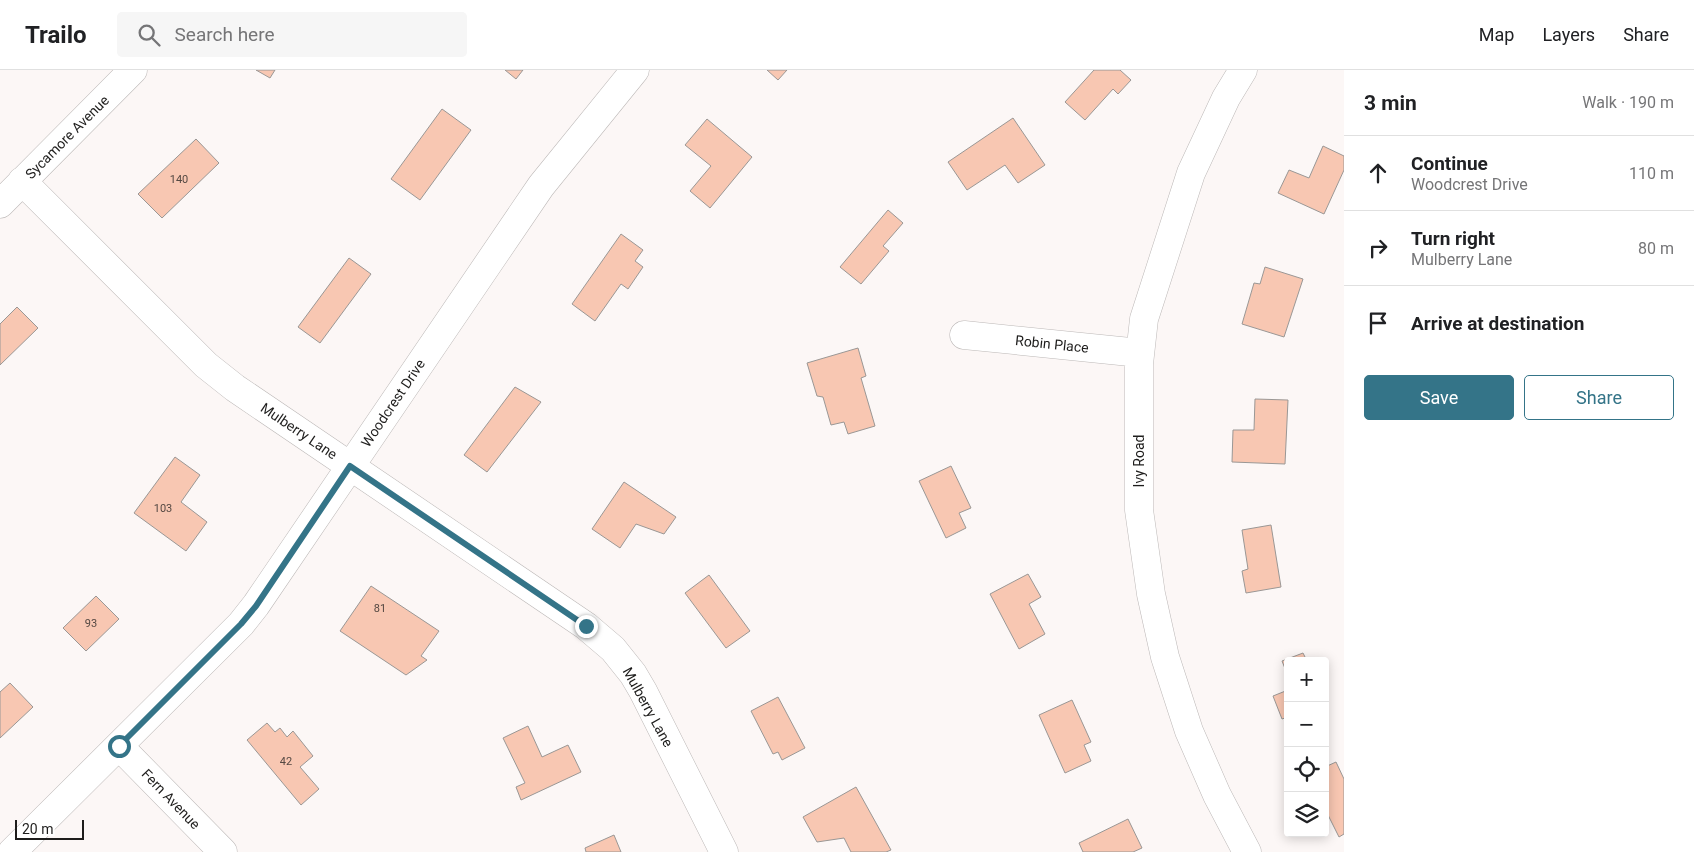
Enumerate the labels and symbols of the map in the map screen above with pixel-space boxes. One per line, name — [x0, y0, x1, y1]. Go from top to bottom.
street label: Sycamore Avenue — [22, 92, 112, 182]
house number: 140 — [170, 173, 188, 186]
street label: Robin Place — [1015, 332, 1089, 356]
street label: Woodcrest Drive — [358, 356, 428, 450]
street label: Mulberry Lane — [258, 400, 340, 462]
street label: Ivy Road — [1131, 435, 1147, 487]
house number: 103 — [154, 502, 172, 515]
house number: 81 — [374, 602, 386, 615]
route end — [575, 615, 598, 638]
house number: 93 — [85, 617, 97, 630]
street label: Mulberry Lane — [620, 664, 676, 750]
route start — [108, 735, 131, 758]
house number: 42 — [280, 755, 292, 768]
street label: Fern Avenue — [139, 766, 203, 832]
scale bar — [15, 817, 84, 840]

